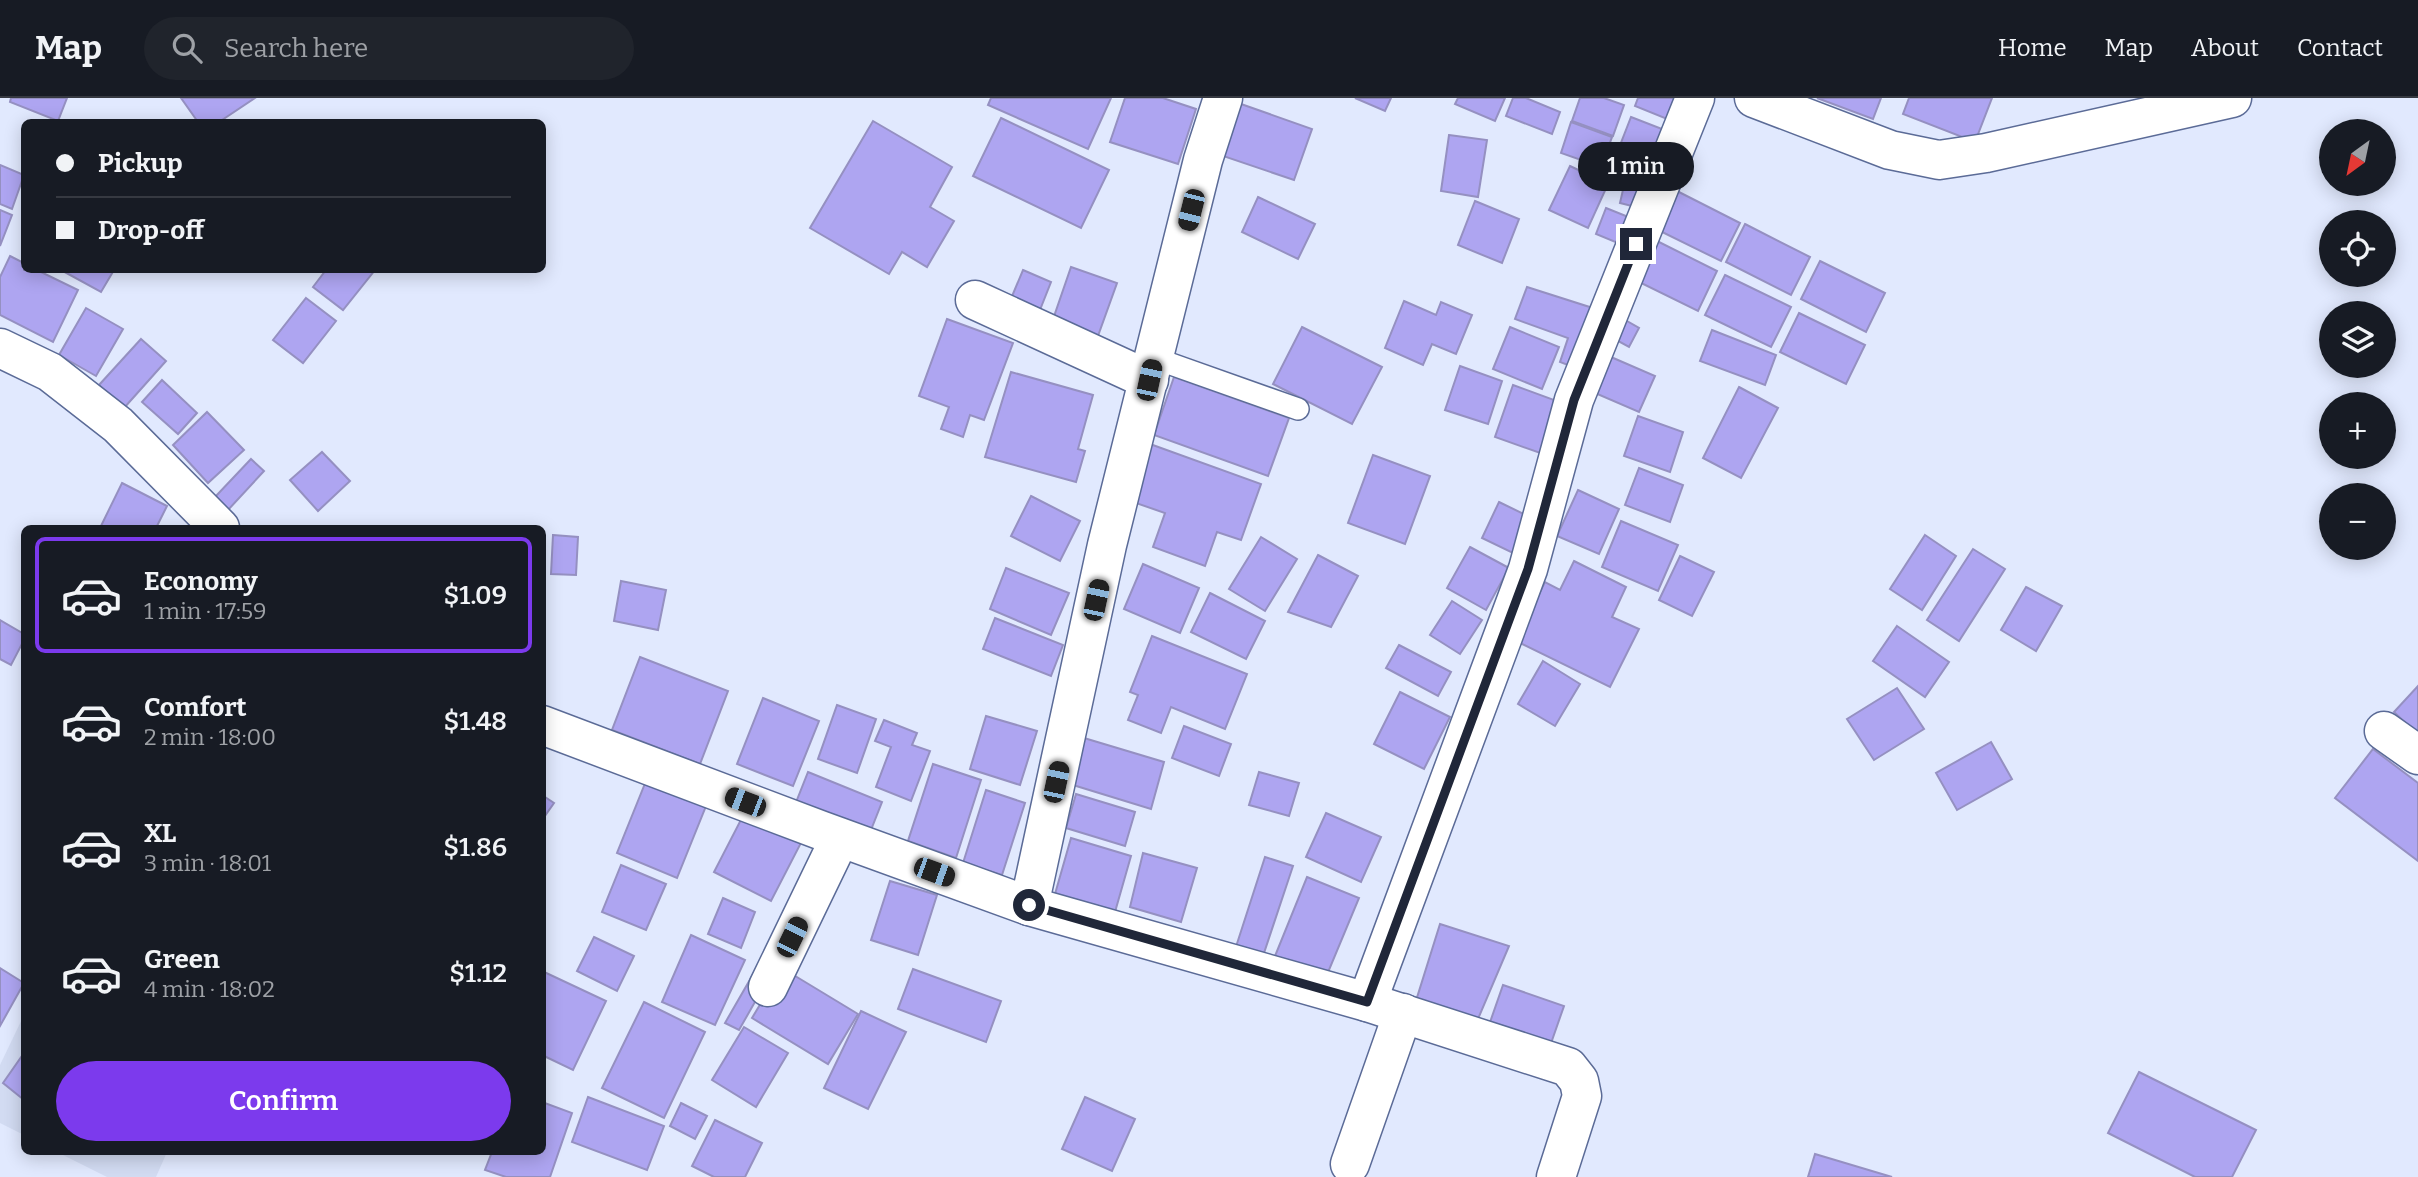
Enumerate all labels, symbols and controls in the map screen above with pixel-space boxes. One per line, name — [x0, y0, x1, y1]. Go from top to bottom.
search box — [144, 17, 634, 80]
text: Map — [35, 28, 102, 68]
icon: search — [168, 29, 206, 67]
text: Search here — [224, 33, 368, 64]
text: Home — [1998, 34, 2067, 62]
text: Map — [2105, 34, 2153, 62]
text: About — [2191, 34, 2259, 62]
text: Contact — [2297, 34, 2383, 62]
north arrow — [2319, 119, 2396, 196]
map controls — [2319, 119, 2396, 560]
callout: 1 min — [1578, 142, 1694, 192]
text: Pickup — [98, 148, 183, 179]
text: 1 min — [1607, 152, 1665, 180]
car — [1176, 187, 1207, 233]
button: locate — [2319, 210, 2396, 287]
text: Drop-off — [98, 215, 204, 246]
route end — [1620, 228, 1652, 260]
button: layers — [2319, 301, 2396, 378]
car — [1135, 357, 1164, 403]
button: + — [2319, 392, 2396, 469]
button: − — [2319, 483, 2396, 560]
icon: car — [60, 564, 123, 627]
text: Economy — [144, 566, 258, 597]
car — [1082, 577, 1111, 623]
text: $1.09 — [444, 580, 507, 611]
text: 1 min · 17:59 — [144, 597, 266, 625]
icon: car — [60, 690, 123, 753]
text: Comfort — [144, 692, 247, 723]
text: $1.48 — [444, 706, 507, 737]
text: 2 min · 18:00 — [144, 723, 276, 751]
car — [1042, 759, 1071, 805]
car — [722, 785, 769, 819]
icon: car — [60, 816, 123, 879]
text: XL — [144, 818, 176, 849]
text: $1.86 — [443, 832, 507, 863]
text: 3 min · 18:01 — [144, 849, 271, 877]
car — [911, 855, 958, 889]
route start — [1013, 889, 1045, 921]
car — [774, 914, 811, 960]
icon: car — [60, 942, 123, 1005]
text: Green — [144, 944, 220, 975]
text: $1.12 — [449, 958, 507, 989]
text: 4 min · 18:02 — [144, 975, 275, 1003]
button: Confirm — [56, 1061, 511, 1141]

